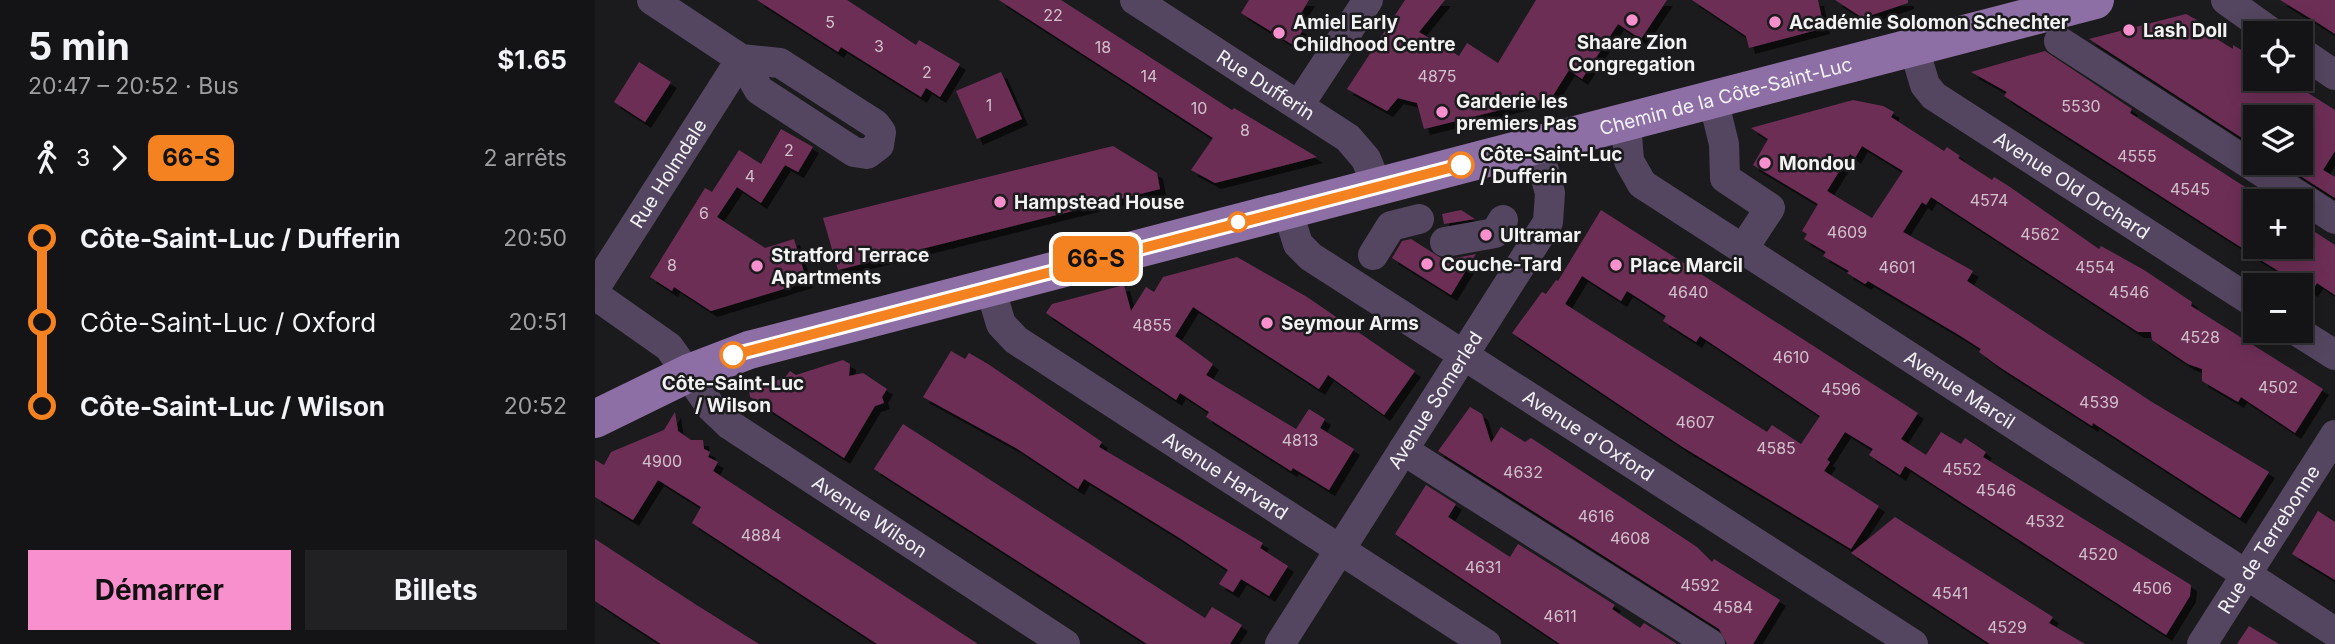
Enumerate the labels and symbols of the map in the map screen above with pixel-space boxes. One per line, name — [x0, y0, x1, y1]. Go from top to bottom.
house number: 22 — [1043, 5, 1063, 25]
place label: Amiel Early Childhood Centre — [1293, 11, 1456, 56]
place label: Académie Solomon Schechter — [1789, 11, 2069, 34]
house number: 5 — [825, 12, 835, 32]
marker: Shaare Zion Congregation — [1624, 12, 1640, 28]
marker: Académie Solomon Schechter — [1767, 14, 1783, 30]
place label: Lash Doll — [2143, 19, 2227, 42]
marker: Lash Doll — [2121, 22, 2137, 38]
marker: Amiel Early Childhood Centre — [1271, 25, 1287, 41]
place label: Shaare Zion Congregation — [1569, 31, 1695, 76]
house number: 3 — [874, 36, 884, 56]
house number: 18 — [1095, 37, 1111, 57]
street label: Rue Dufferin — [1212, 45, 1319, 125]
street label: Chemin de la Côte-Saint-Luc — [1597, 53, 1854, 140]
house number: 2 — [922, 62, 932, 82]
house number: 14 — [1141, 66, 1157, 86]
house number: 4875 — [1418, 66, 1456, 86]
place label: Garderie les premiers Pas — [1456, 90, 1577, 135]
house number: 1 — [986, 95, 992, 115]
house number: 5530 — [2061, 96, 2101, 116]
house number: 10 — [1191, 98, 1207, 118]
marker: Garderie les premiers Pas — [1434, 104, 1450, 120]
street label: Rue Holmdale — [625, 115, 712, 232]
house number: 8 — [1240, 120, 1250, 140]
street label: Avenue Old Orchard — [1989, 127, 2154, 244]
house number: 2 — [784, 140, 794, 160]
place label: Côte-Saint-Luc / Dufferin — [1480, 143, 1622, 188]
house number: 4555 — [2117, 146, 2157, 166]
marker: Côte-Saint-Luc / Dufferin — [1448, 152, 1474, 178]
place label: Mondou — [1779, 152, 1856, 175]
marker: Mondou — [1757, 155, 1773, 171]
house number: 4 — [745, 166, 755, 186]
house number: 4545 — [2170, 179, 2210, 199]
house number: 4574 — [1970, 190, 2008, 210]
place label: Hampstead House — [1014, 191, 1185, 214]
marker: Hampstead House — [992, 194, 1008, 210]
house number: 6 — [699, 203, 709, 223]
unlabelled marker — [1228, 212, 1248, 232]
house number: 4609 — [1827, 222, 1867, 242]
place label: Ultramar — [1500, 224, 1581, 247]
house number: 4562 — [2020, 224, 2060, 244]
marker: Ultramar — [1478, 227, 1494, 243]
line badge: 66-S — [1047, 236, 1145, 282]
place label: Stratford Terrace Apartments — [771, 244, 929, 289]
place label: Couche-Tard — [1441, 253, 1562, 276]
place label: Place Marcil — [1630, 254, 1743, 277]
house number: 8 — [667, 255, 677, 275]
marker: Couche-Tard — [1419, 256, 1435, 272]
marker: Place Marcil — [1608, 257, 1624, 273]
house number: 4601 — [1879, 257, 1915, 277]
house number: 4554 — [2075, 257, 2115, 277]
marker: Stratford Terrace Apartments — [749, 258, 765, 274]
house number: 4640 — [1668, 282, 1708, 302]
house number: 4546 — [2109, 282, 2149, 302]
place label: Seymour Arms — [1281, 312, 1419, 335]
house number: 4855 — [1132, 315, 1172, 335]
marker: Seymour Arms — [1259, 315, 1275, 331]
street label: Avenue Somerled — [1383, 327, 1487, 473]
house number: 4528 — [2180, 327, 2220, 347]
marker: Côte-Saint-Luc / Wilson — [720, 342, 746, 368]
street label: Avenue Marcil — [1900, 346, 2019, 434]
house number: 4610 — [1773, 347, 1809, 367]
place label: Côte-Saint-Luc / Wilson — [662, 372, 804, 417]
house number: 4502 — [2258, 377, 2298, 397]
house number: 4596 — [1821, 379, 1861, 399]
street label: Avenue d'Oxford — [1518, 385, 1658, 486]
house number: 4539 — [2079, 392, 2119, 412]
house number: 4607 — [1675, 412, 1715, 432]
street label: Avenue Harvard — [1158, 427, 1292, 525]
house number: 4813 — [1282, 430, 1318, 450]
house number: 4585 — [1756, 438, 1796, 458]
house number: 4900 — [642, 451, 682, 471]
house number: 4552 — [1942, 459, 1982, 479]
street label: Rue de Terrebonne — [2213, 461, 2325, 618]
house number: 4632 — [1503, 462, 1543, 482]
street label: Avenue Wilson — [808, 471, 931, 563]
house number: 4546 — [1976, 480, 2016, 500]
house number: 4616 — [1578, 506, 1614, 526]
house number: 4532 — [2025, 511, 2065, 531]
house number: 4884 — [741, 525, 781, 545]
house number: 4608 — [1610, 528, 1650, 548]
house number: 4520 — [2078, 544, 2118, 564]
house number: 4631 — [1465, 557, 1501, 577]
house number: 4592 — [1680, 575, 1720, 595]
house number: 4506 — [2132, 578, 2172, 598]
house number: 4541 — [1932, 583, 1968, 603]
house number: 4584 — [1713, 597, 1753, 617]
house number: 4611 — [1543, 606, 1577, 626]
house number: 4529 — [1987, 617, 2027, 637]

